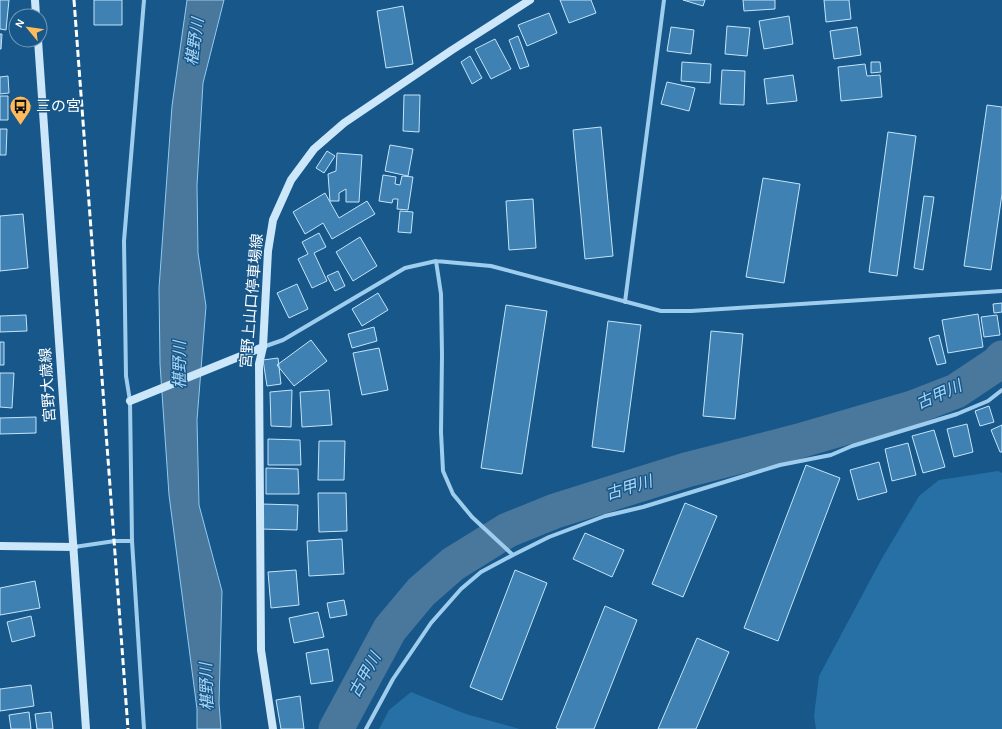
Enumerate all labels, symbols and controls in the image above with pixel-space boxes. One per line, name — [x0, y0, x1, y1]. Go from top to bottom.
north arrow — [8, 8, 48, 48]
water label: 椹野川 — [183, 15, 207, 67]
text: N — [13, 17, 26, 29]
bus stop icon: 三の宮 — [8, 93, 34, 126]
place label: 三の宮 — [36, 98, 81, 114]
street label: 宮野上山口停車場線 — [238, 233, 265, 369]
water label: 椹野川 — [171, 339, 188, 389]
street label: 宮野大歳線 — [37, 347, 58, 423]
water label: 古甲川 — [913, 376, 966, 412]
water label: 古甲川 — [603, 472, 656, 503]
water label: 古甲川 — [345, 648, 385, 700]
water label: 椹野川 — [197, 661, 216, 711]

